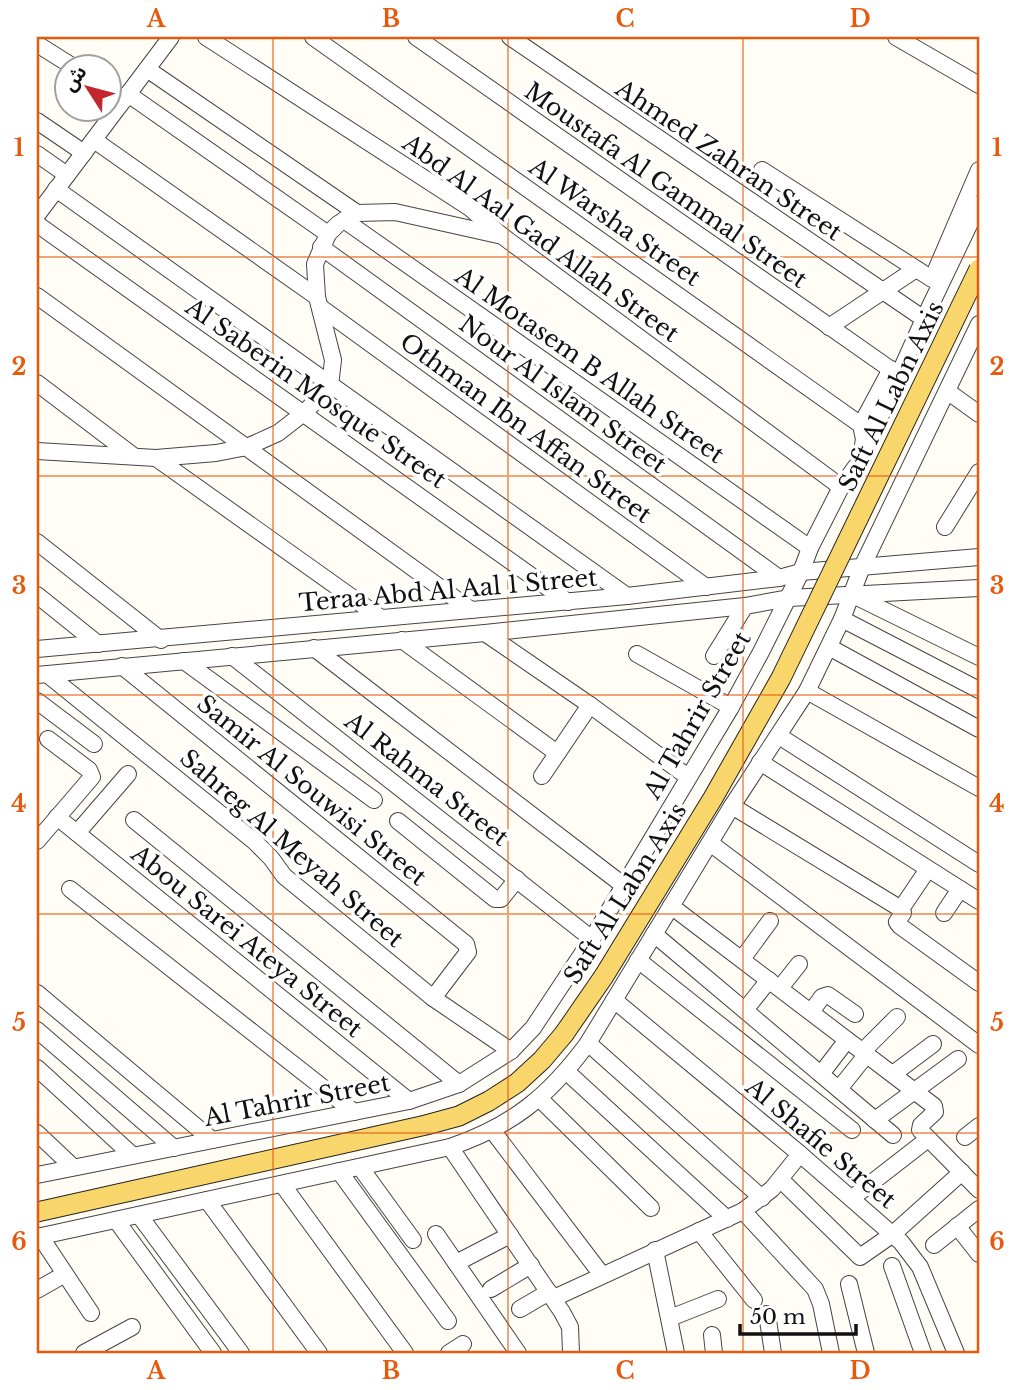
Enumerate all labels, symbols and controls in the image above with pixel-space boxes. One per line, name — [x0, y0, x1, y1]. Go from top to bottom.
text: A — [146, 5, 167, 33]
text: B — [382, 5, 400, 33]
text: C — [616, 5, 634, 33]
text: D — [849, 5, 871, 33]
north arrow — [52, 52, 122, 122]
text: ش — [58, 61, 92, 96]
street label: Ahmed Zahran Street — [610, 73, 847, 246]
street label: Moustafa Al Gammal Street — [519, 76, 813, 294]
street label: Abd Al Aal Gad Allah Street — [396, 127, 685, 348]
text: 1 — [14, 134, 24, 162]
text: 1 — [992, 134, 1002, 162]
street label: Al Warsha Street — [523, 151, 706, 292]
street label: Al Motasem B Allah Street — [449, 260, 730, 469]
street label: Al Saberin Mosque Street — [179, 291, 452, 494]
street label: Saft Al Labn Axis — [832, 296, 950, 496]
street label: Nour Al Islam Street — [454, 309, 672, 479]
street label: Othman Ibn Affan Street — [395, 327, 657, 529]
text: 2 — [12, 353, 26, 381]
text: 2 — [990, 353, 1004, 381]
street label: Teraa Abd Al Aal 1 Street — [298, 563, 598, 617]
text: 3 — [12, 572, 26, 600]
text: 3 — [990, 572, 1004, 600]
street label: Al Tahrir Street — [637, 626, 757, 805]
street label: Samir Al Souwisi Street — [191, 689, 433, 891]
street label: Al Rahma Street — [339, 705, 515, 852]
street label: Sahreg Al Meyah Street — [174, 743, 410, 953]
text: 4 — [11, 790, 27, 818]
text: 4 — [989, 790, 1005, 818]
street label: Saft Al Labn Axis — [558, 797, 692, 989]
street label: Abou Sarei Ateya Street — [125, 838, 368, 1043]
text: 5 — [12, 1009, 26, 1037]
text: 5 — [990, 1009, 1004, 1037]
street label: Al Tahrir Street — [201, 1068, 392, 1132]
street label: Al Shafie Street — [739, 1071, 902, 1214]
text: 6 — [11, 1228, 27, 1256]
text: 6 — [989, 1228, 1005, 1256]
scale bar — [740, 1292, 855, 1336]
text: 50 m — [750, 1304, 806, 1330]
text: A — [146, 1357, 167, 1385]
text: B — [382, 1357, 400, 1385]
text: C — [616, 1357, 634, 1385]
text: D — [849, 1357, 871, 1385]

